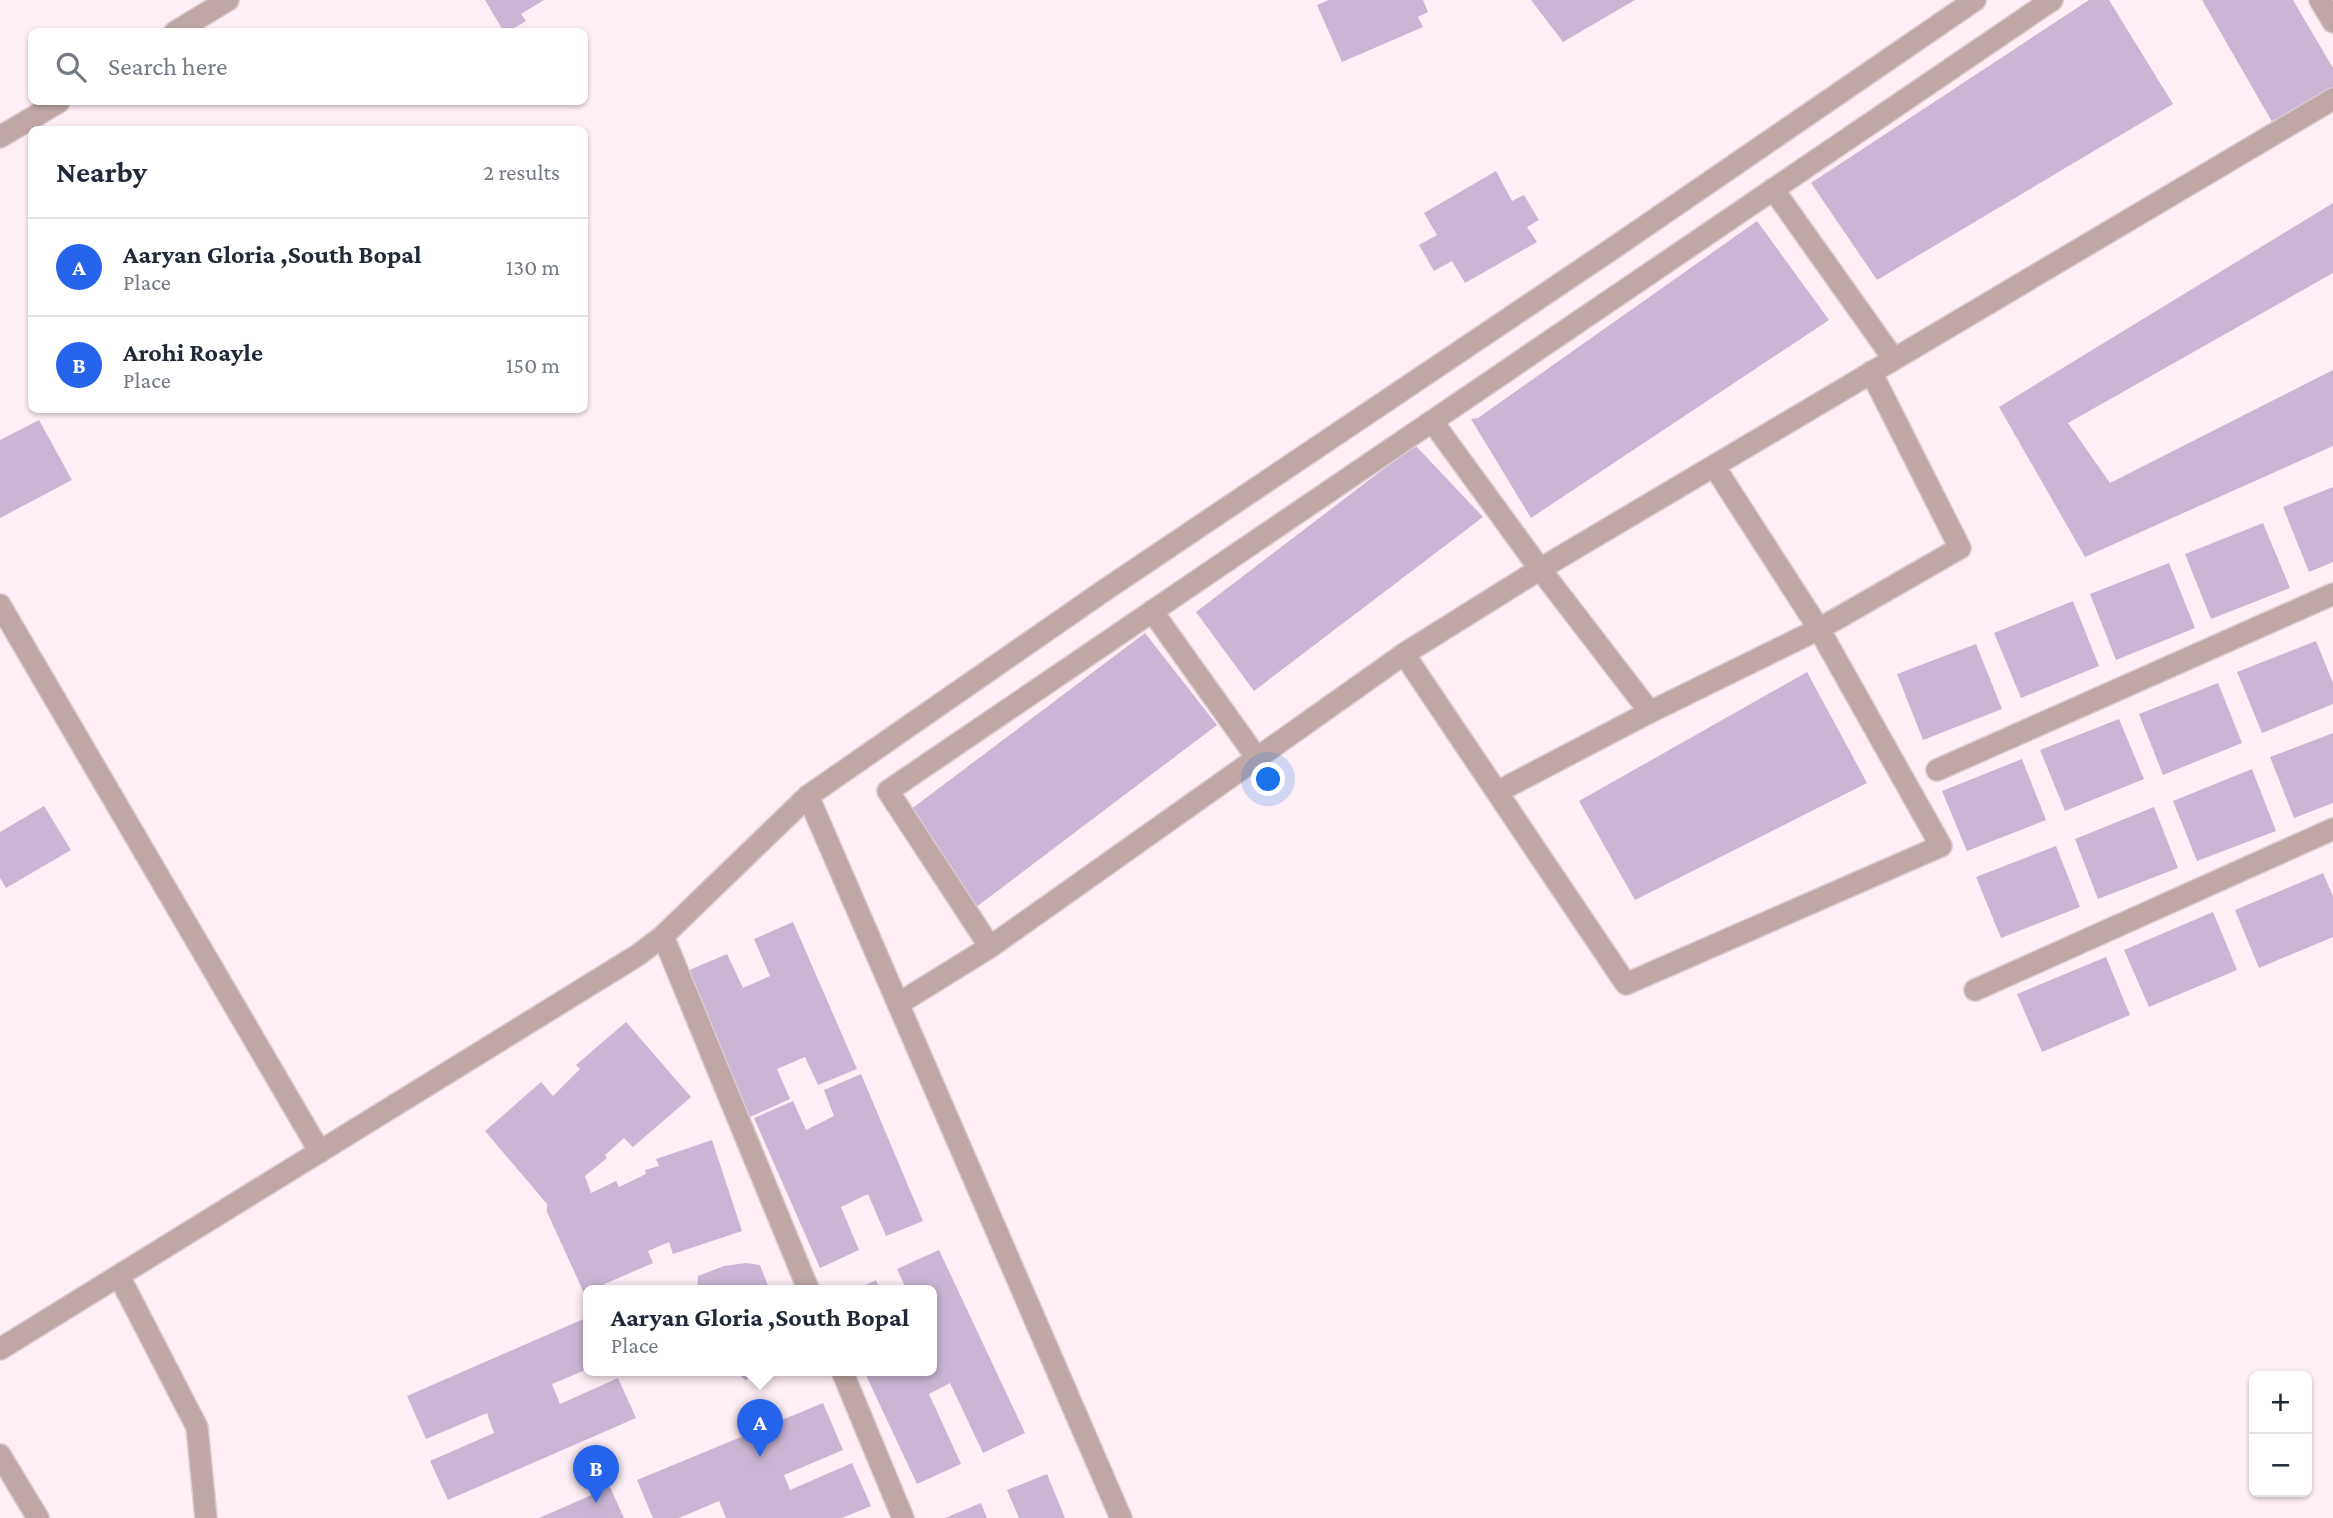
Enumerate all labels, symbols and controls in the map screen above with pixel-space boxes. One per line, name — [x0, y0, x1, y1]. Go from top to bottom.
search box — [28, 28, 588, 105]
icon: search — [52, 48, 90, 86]
text: Search here — [108, 52, 227, 81]
text: Nearby — [56, 155, 147, 188]
text: 2 results — [483, 159, 560, 185]
text: Aaryan Gloria ,South Bopal — [123, 240, 422, 269]
text: A — [72, 254, 86, 280]
text: 130 m — [506, 254, 560, 280]
text: Place — [123, 269, 171, 295]
text: Arohi Roayle — [123, 338, 263, 367]
text: B — [72, 352, 86, 378]
text: 150 m — [506, 352, 560, 378]
text: Place — [123, 367, 171, 393]
your location — [1251, 762, 1285, 796]
popup — [583, 1285, 937, 1376]
text: Aaryan Gloria ,South Bopal — [611, 1303, 909, 1332]
text: Place — [611, 1332, 658, 1358]
map controls — [2249, 1371, 2312, 1497]
button: + — [2249, 1371, 2312, 1434]
pin: A — [737, 1399, 783, 1457]
button: − — [2249, 1434, 2312, 1497]
pin: B — [573, 1445, 619, 1503]

